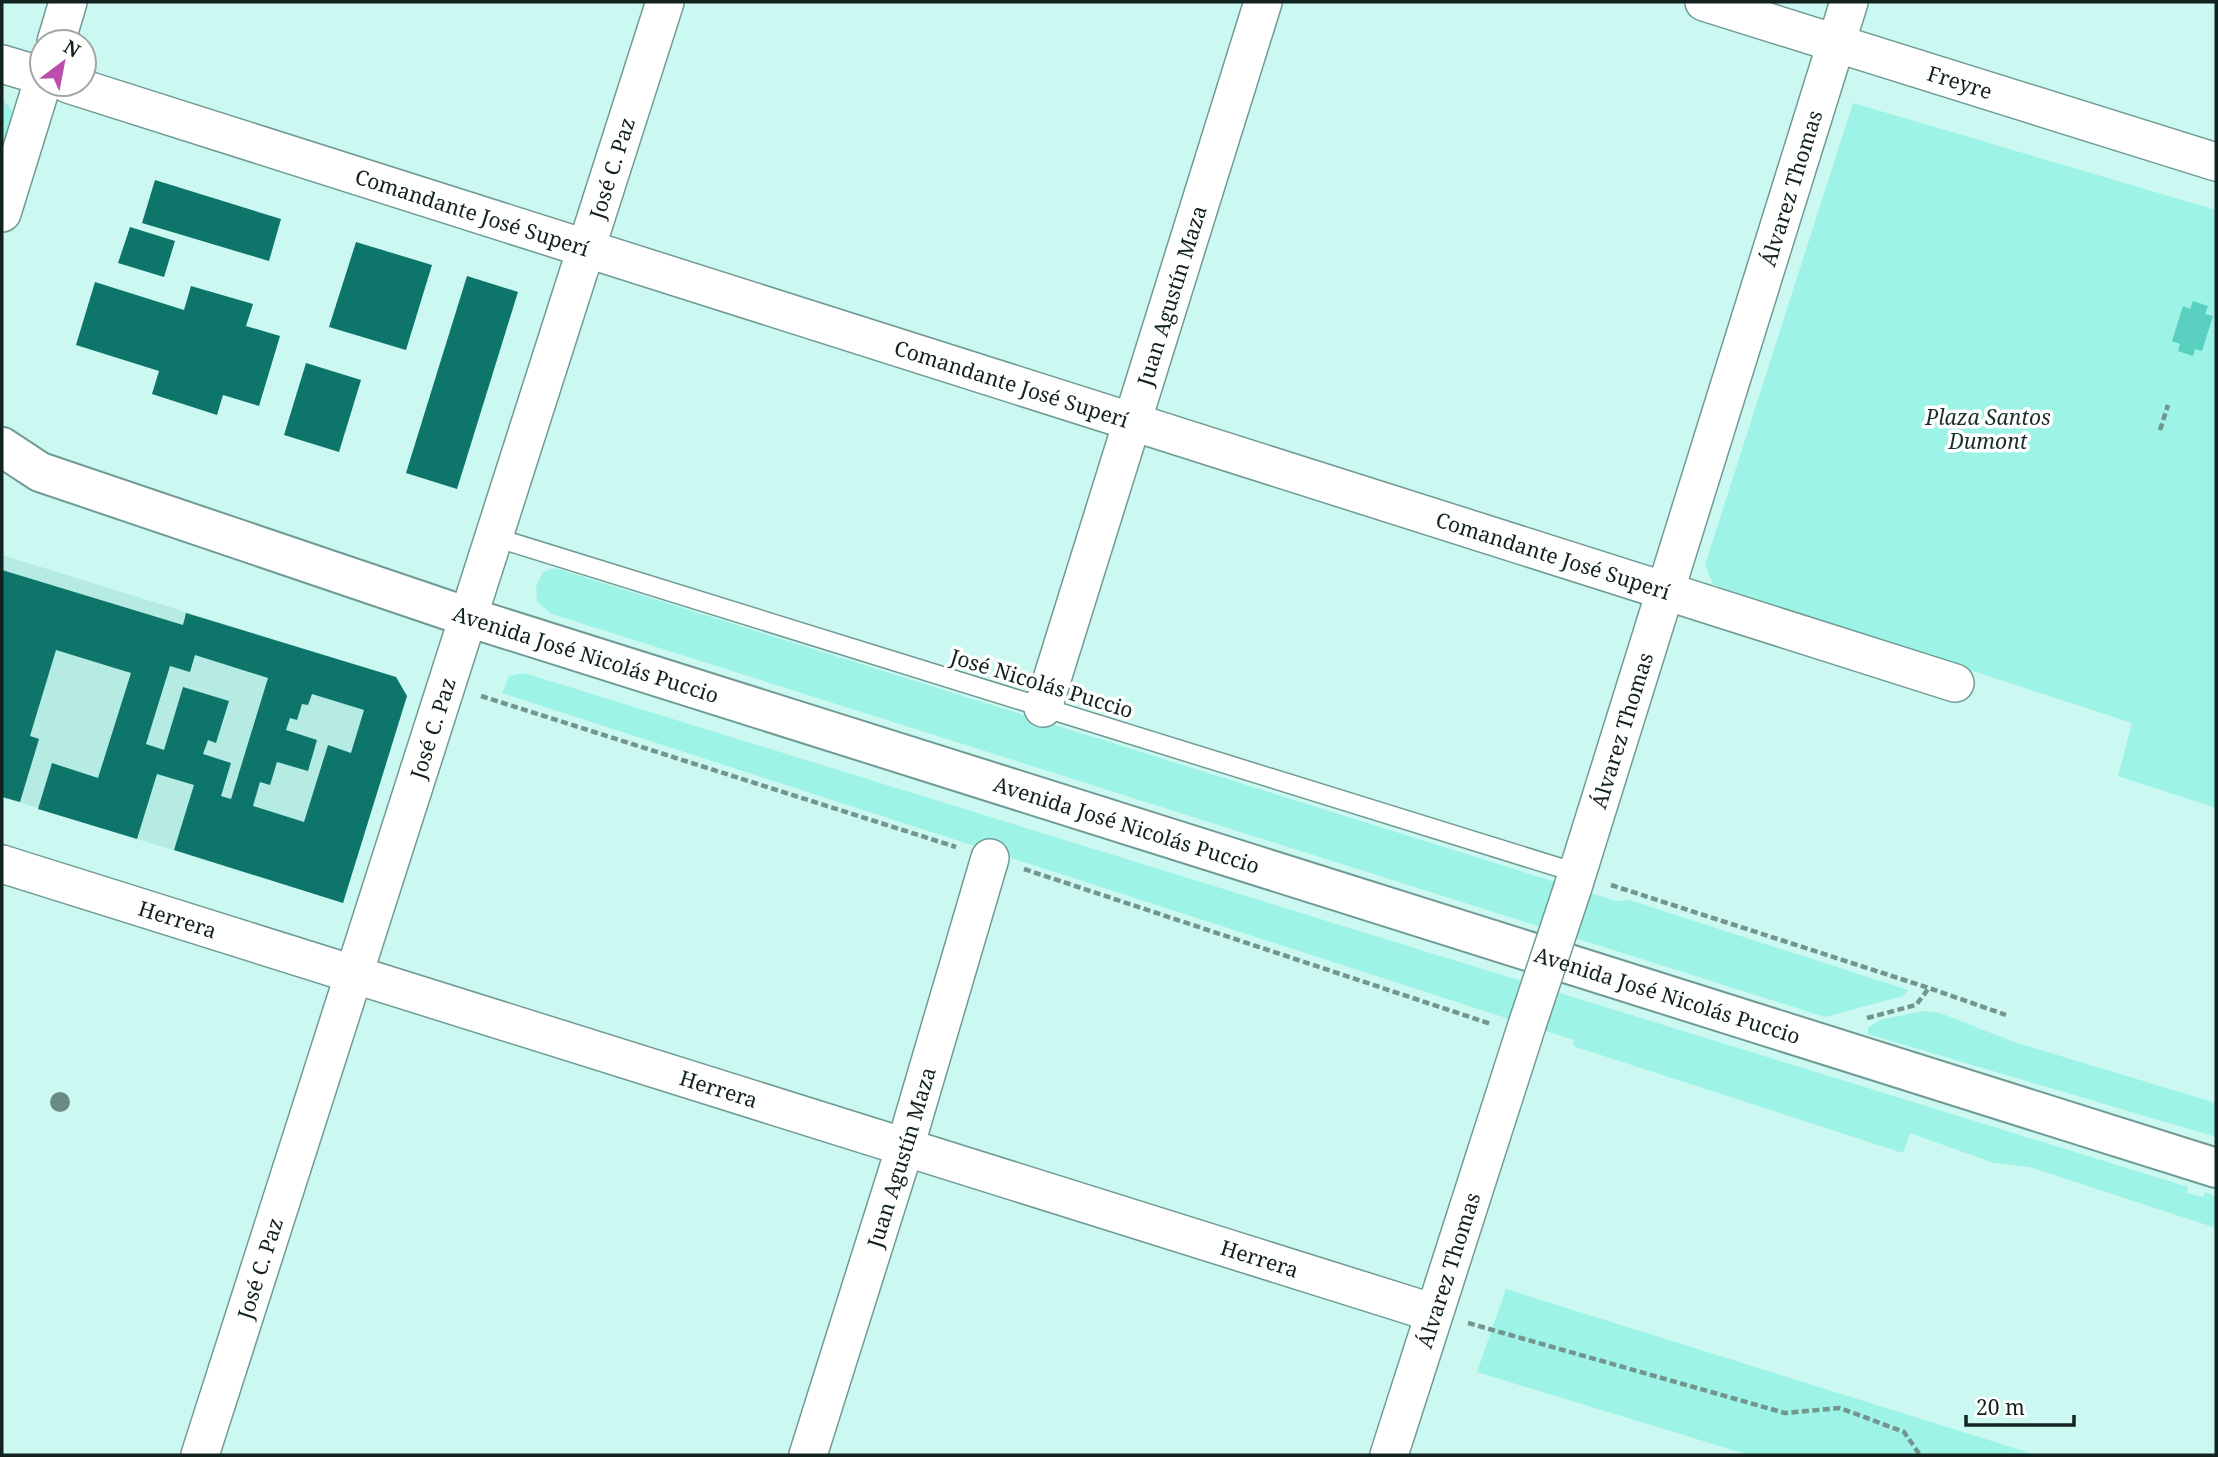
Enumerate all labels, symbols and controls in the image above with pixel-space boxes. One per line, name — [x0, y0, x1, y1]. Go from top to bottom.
north arrow — [28, 28, 98, 98]
text: N — [59, 34, 85, 64]
street label: Freyre — [1924, 59, 1996, 105]
street label: Álvarez Thomas — [1753, 107, 1828, 270]
street label: José C. Paz — [582, 114, 641, 223]
street label: Comandante José Superí — [352, 162, 593, 263]
street label: Juan Agustín Maza — [1130, 202, 1213, 390]
street label: Comandante José Superí — [891, 333, 1132, 434]
park label: Plaza Santos Dumont — [1924, 403, 2051, 455]
street label: Comandante José Superí — [1432, 505, 1674, 606]
street label: Avenida José Nicolás Puccio — [449, 599, 722, 709]
street label: José Nicolás Puccio — [946, 642, 1137, 724]
street label: Álvarez Thomas — [1584, 649, 1659, 812]
street label: José C. Paz — [403, 674, 462, 783]
street label: Avenida José Nicolás Puccio — [990, 770, 1263, 880]
street label: Herrera — [135, 894, 220, 944]
street label: Avenida José Nicolás Puccio — [1531, 940, 1804, 1050]
street label: Herrera — [676, 1063, 761, 1114]
street label: Juan Agustín Maza — [860, 1064, 942, 1252]
street label: Álvarez Thomas — [1410, 1189, 1486, 1352]
street label: José C. Paz — [230, 1214, 289, 1323]
street label: Herrera — [1217, 1233, 1302, 1284]
scale bar — [1966, 1384, 2074, 1428]
text: 20 m — [1976, 1393, 2025, 1421]

